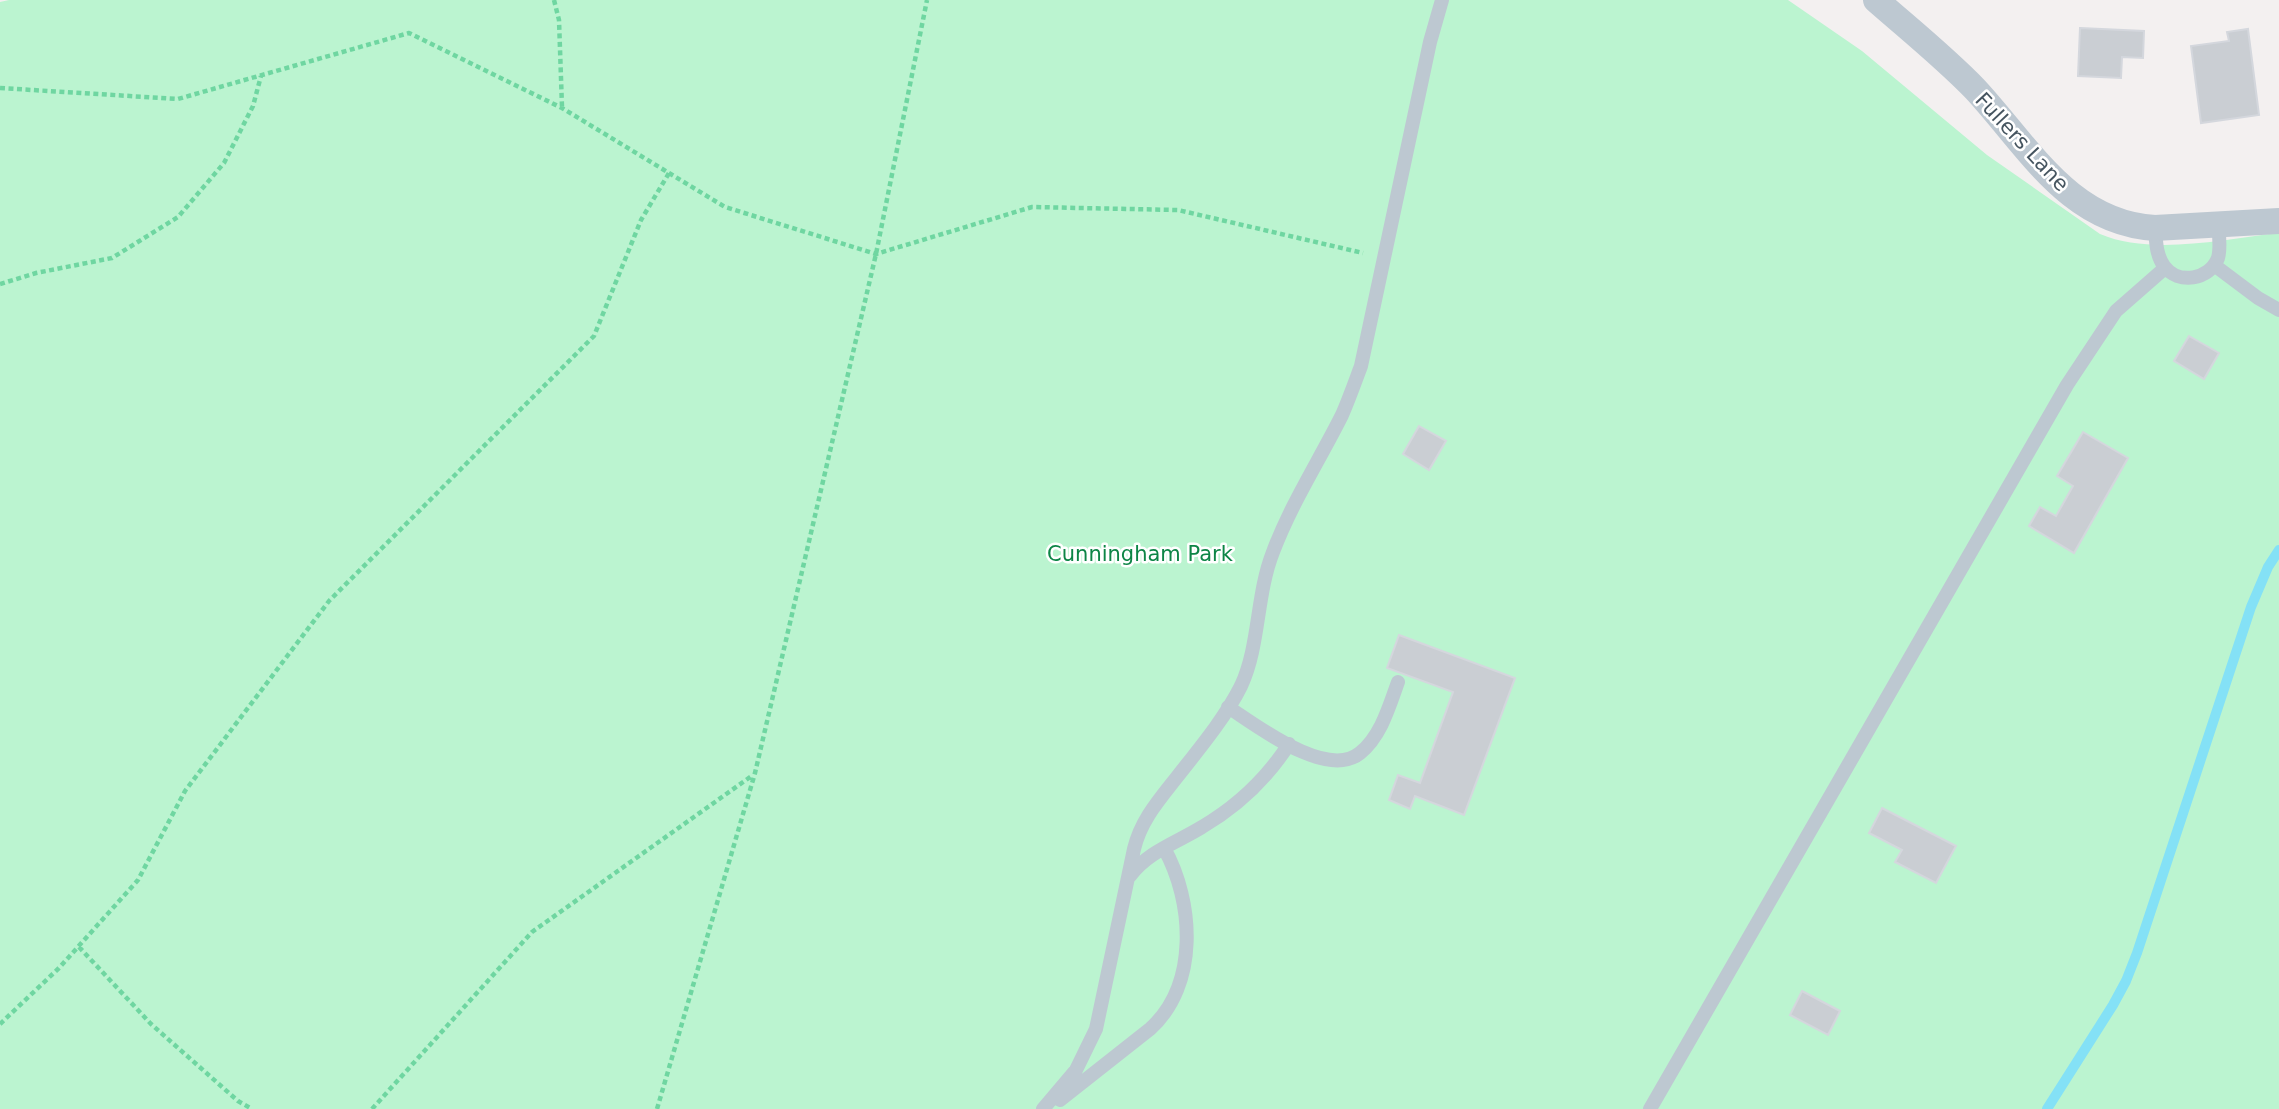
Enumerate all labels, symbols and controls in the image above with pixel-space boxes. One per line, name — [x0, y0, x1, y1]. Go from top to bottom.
street label: Fullers Lane — [1970, 88, 2074, 196]
park label: Cunningham Park — [1047, 542, 1234, 566]

